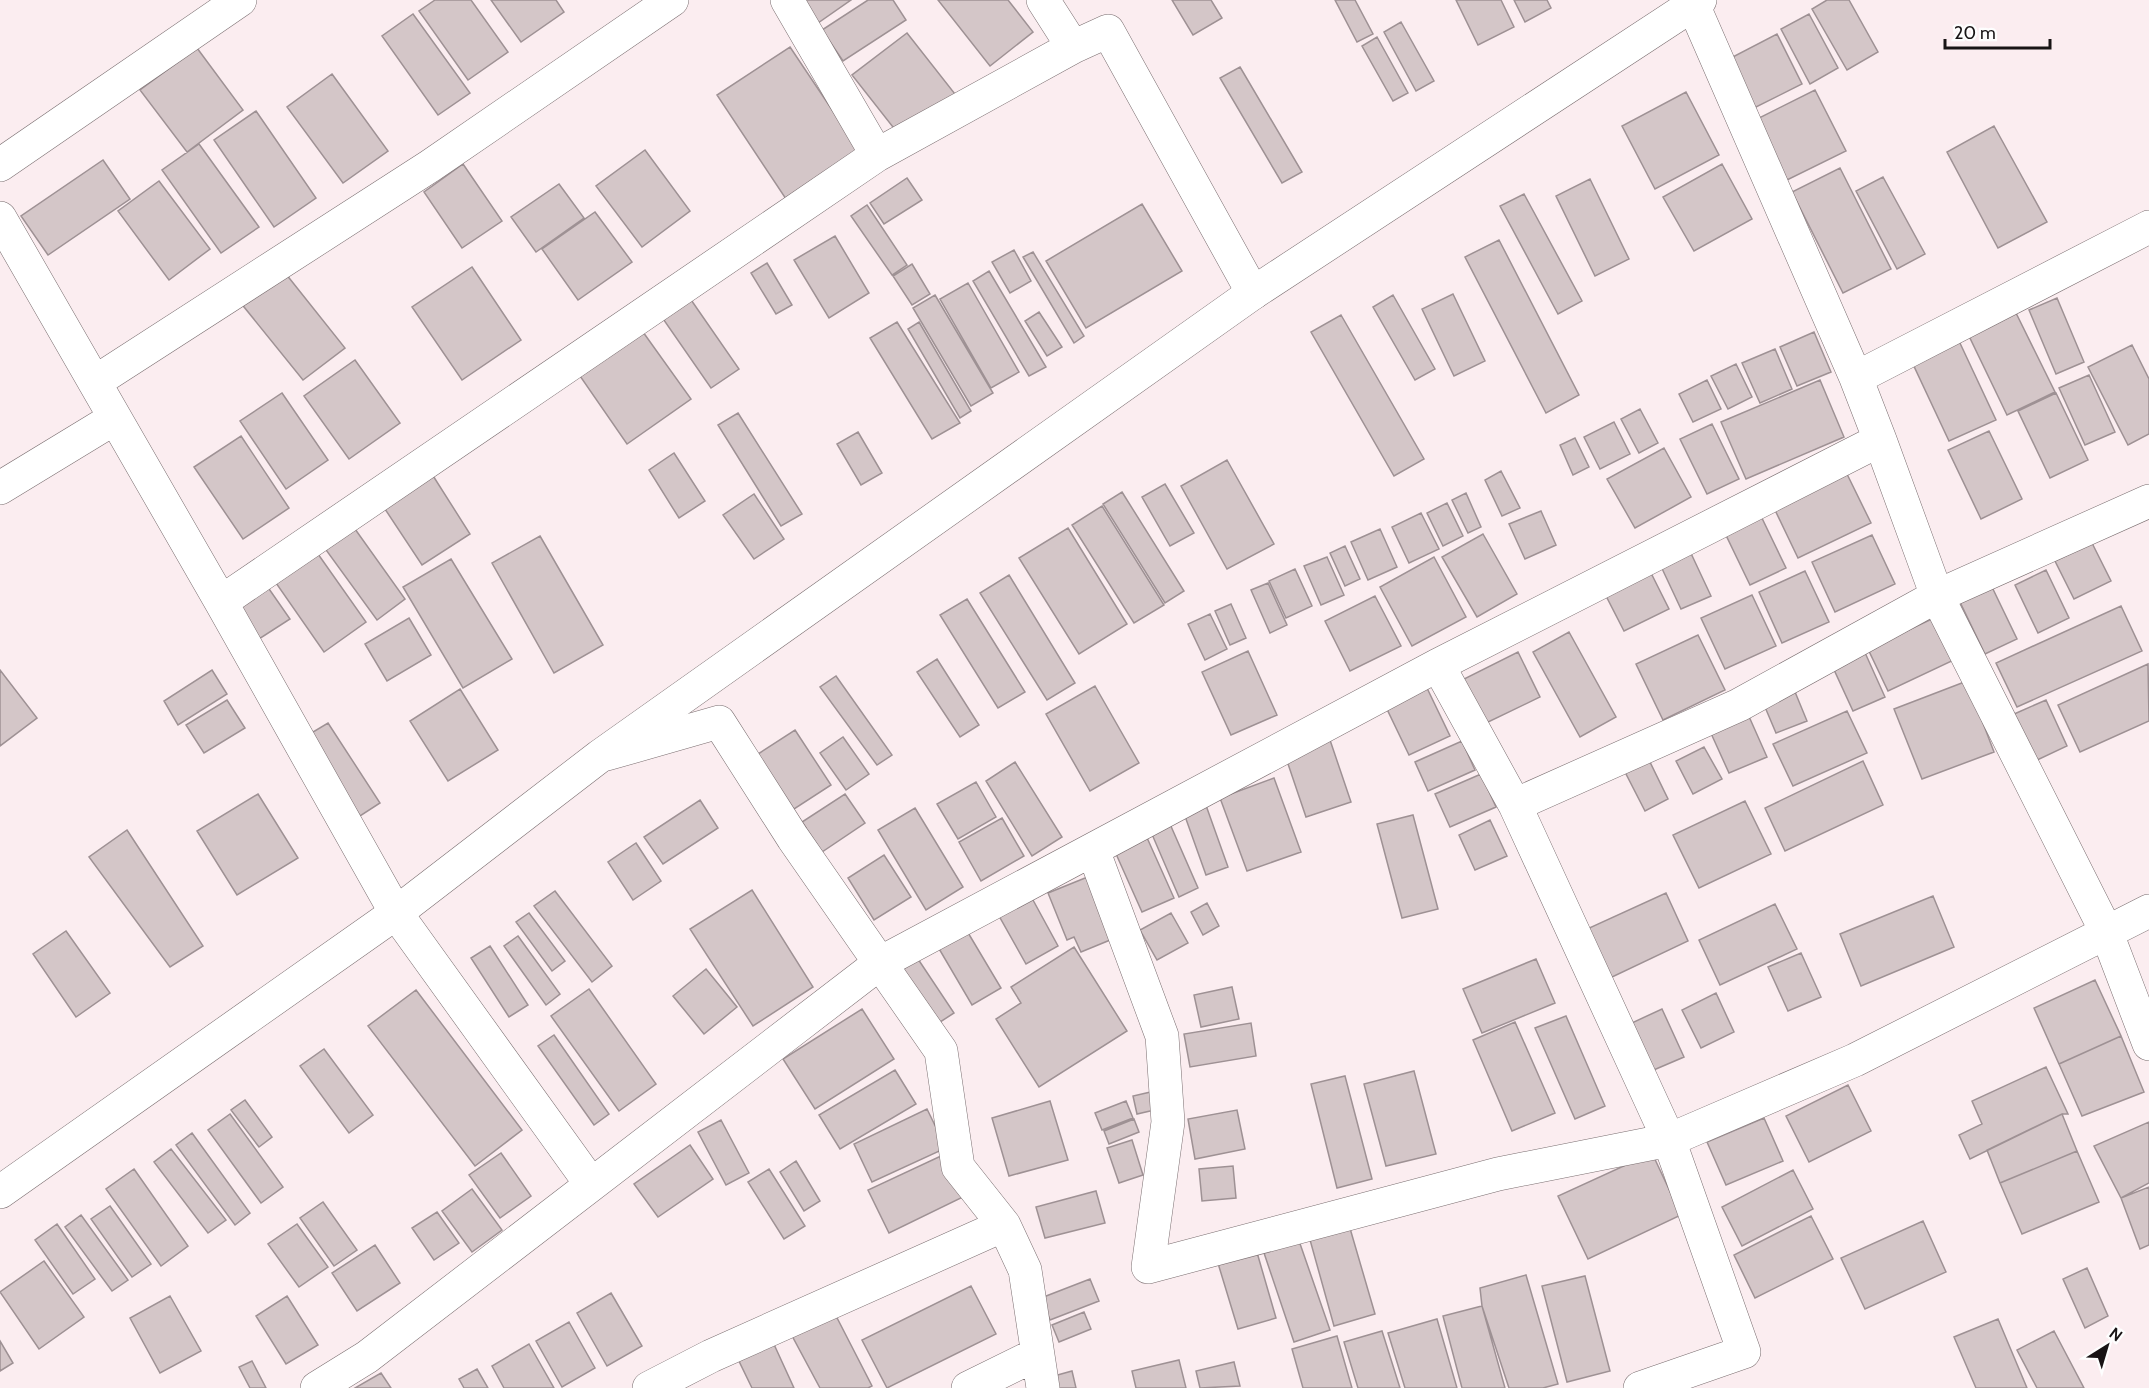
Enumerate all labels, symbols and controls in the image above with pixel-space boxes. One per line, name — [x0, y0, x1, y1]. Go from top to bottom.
scale bar — [1945, 12, 2050, 50]
text: 20 m — [1954, 22, 1996, 44]
north arrow — [2077, 1316, 2137, 1376]
text: N — [2105, 1323, 2126, 1345]

